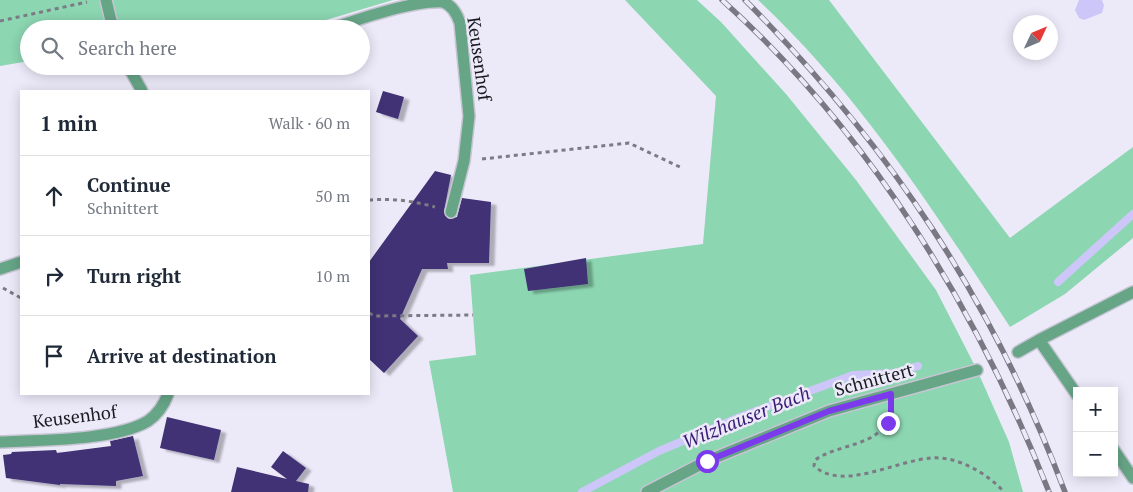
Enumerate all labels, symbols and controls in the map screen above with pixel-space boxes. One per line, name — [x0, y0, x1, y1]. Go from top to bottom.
street label: Keusenhof — [462, 15, 498, 104]
north arrow — [1013, 15, 1058, 60]
search box — [20, 20, 370, 75]
icon: search — [38, 34, 66, 62]
text: Search here — [78, 35, 177, 60]
text: 1 min — [40, 109, 97, 137]
text: Walk · 60 m — [269, 112, 350, 134]
text: Continue — [87, 172, 171, 197]
icon: ahead — [40, 182, 68, 210]
text: 50 m — [315, 185, 350, 207]
text: Schnittert — [87, 197, 159, 219]
icon: right — [40, 262, 68, 290]
text: Turn right — [87, 263, 181, 288]
text: 10 m — [315, 265, 350, 287]
icon: arrive — [40, 342, 68, 370]
text: Arrive at destination — [87, 343, 276, 368]
street label: Schnittert — [832, 357, 916, 401]
water label: Wilzhauser Bach — [678, 380, 813, 454]
map controls — [1073, 387, 1118, 477]
button: + — [1073, 387, 1118, 432]
street label: Keusenhof — [32, 399, 120, 433]
route end — [877, 412, 900, 435]
button: − — [1073, 432, 1118, 477]
route start — [696, 450, 719, 473]

